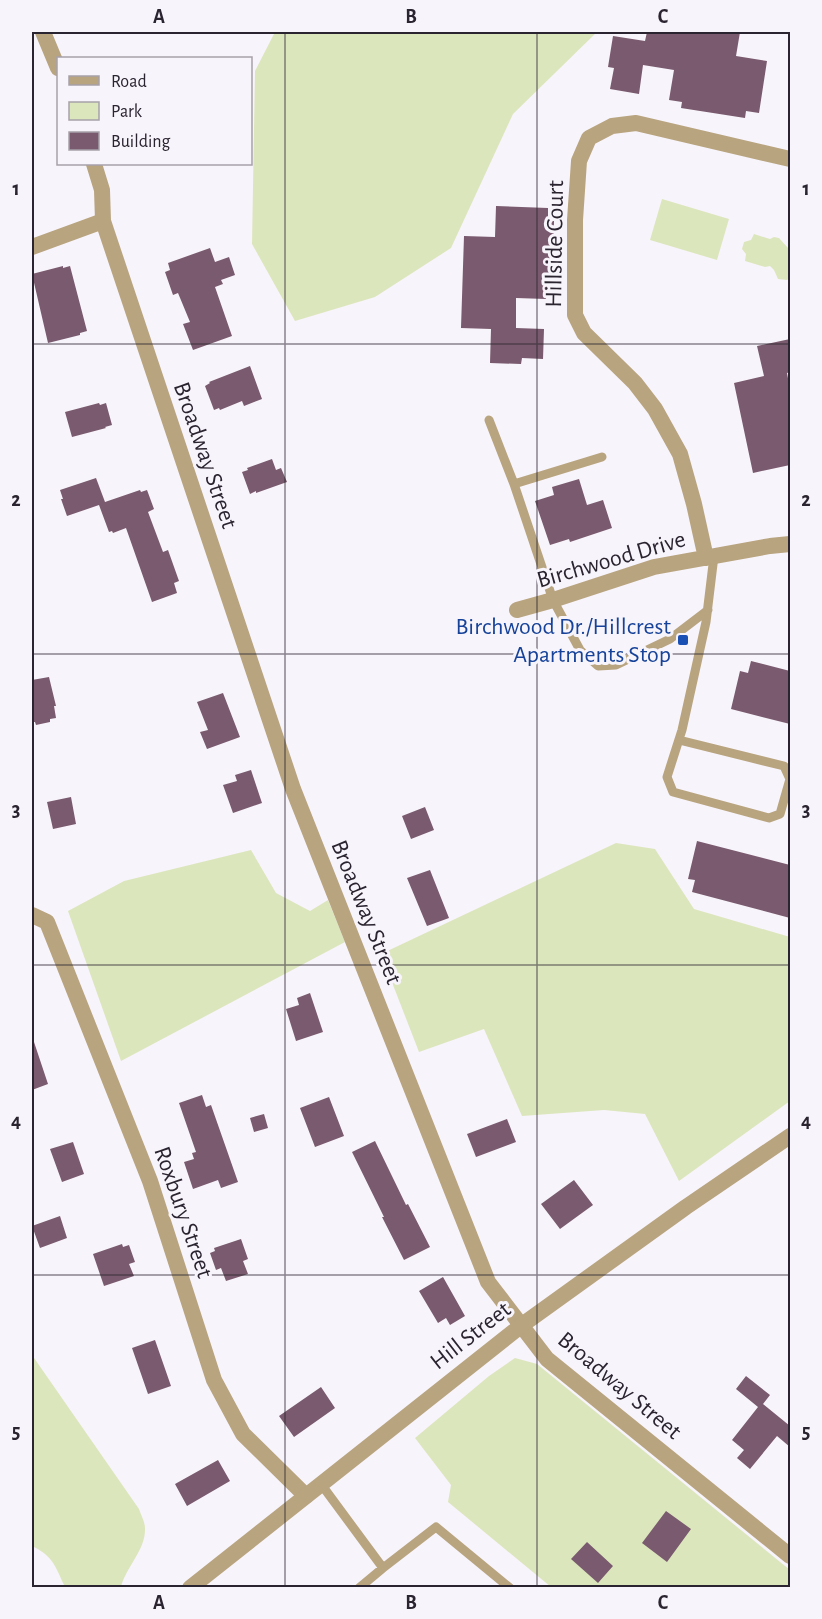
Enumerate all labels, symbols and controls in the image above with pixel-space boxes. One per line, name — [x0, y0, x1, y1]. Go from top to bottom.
text: A — [153, 7, 165, 27]
text: B — [405, 7, 417, 27]
text: C — [658, 7, 669, 27]
legend — [57, 57, 252, 165]
text: Road — [111, 73, 147, 91]
text: Park — [111, 103, 143, 121]
text: Building — [111, 133, 171, 151]
text: 1 — [12, 179, 20, 199]
text: 1 — [802, 179, 810, 199]
street label: Hillside Court — [542, 180, 568, 308]
street label: Broadway Street — [169, 379, 241, 532]
text: 2 — [11, 490, 21, 510]
text: 2 — [801, 490, 811, 510]
street label: Birchwood Drive — [534, 527, 688, 593]
place label: Birchwood Dr./Hillcrest Apartments Stop — [455, 615, 671, 667]
marker: Birchwood Dr./Hillcrest Apartments Stop — [676, 633, 690, 647]
text: 3 — [12, 800, 20, 820]
text: 3 — [802, 800, 810, 820]
street label: Broadway Street — [326, 837, 406, 988]
text: 4 — [11, 1111, 21, 1131]
text: 4 — [801, 1111, 811, 1131]
street label: Roxbury Street — [149, 1143, 217, 1281]
street label: Hill Street — [426, 1297, 516, 1374]
street label: Broadway Street — [553, 1327, 686, 1444]
text: 5 — [12, 1422, 20, 1442]
text: 5 — [802, 1422, 810, 1442]
text: A — [153, 1593, 165, 1613]
text: B — [405, 1593, 417, 1613]
text: C — [658, 1593, 669, 1613]

